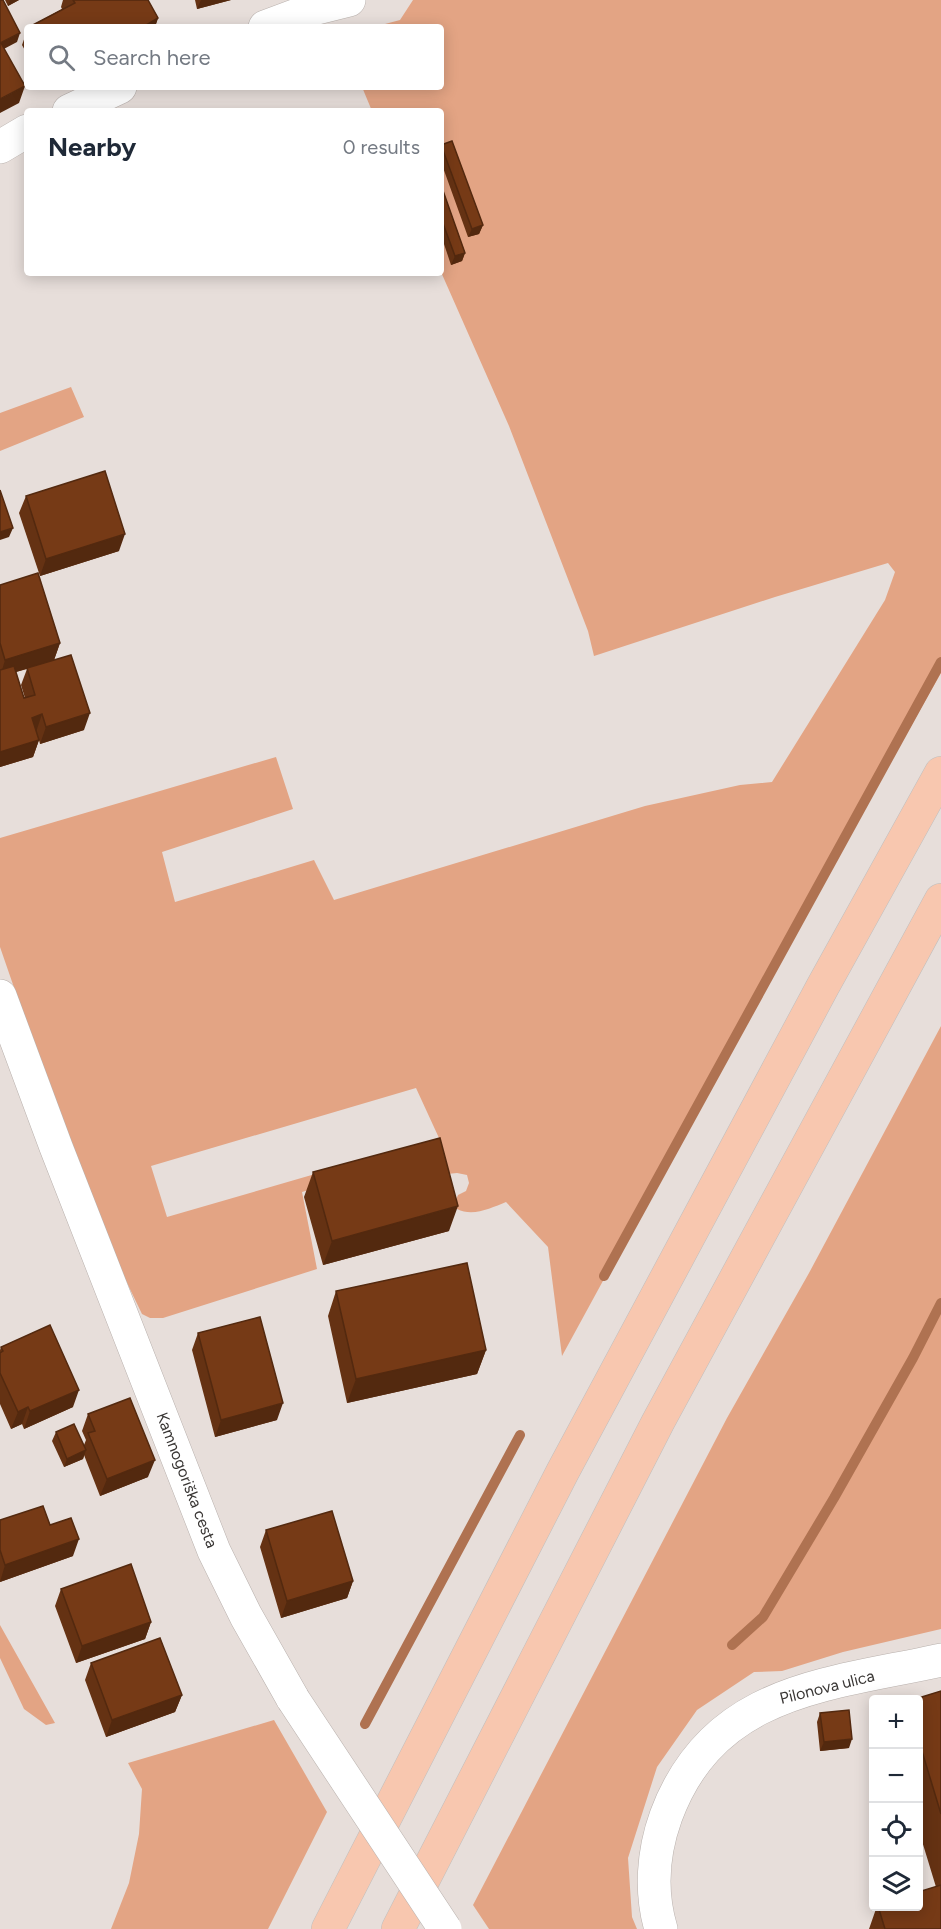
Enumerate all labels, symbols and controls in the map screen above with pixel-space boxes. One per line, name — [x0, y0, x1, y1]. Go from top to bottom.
search box — [24, 24, 444, 90]
icon: search — [45, 41, 78, 74]
text: Search here — [93, 44, 211, 71]
text: Nearby — [48, 131, 136, 163]
text: 0 results — [343, 135, 420, 159]
street label: Kamnogoriška cesta — [152, 1410, 222, 1550]
street label: Pilonova ulica — [778, 1666, 876, 1708]
map controls — [869, 1695, 923, 1911]
button: + — [869, 1695, 923, 1749]
button: − — [869, 1749, 923, 1803]
button: locate — [869, 1803, 923, 1857]
button: layers — [869, 1857, 923, 1911]

